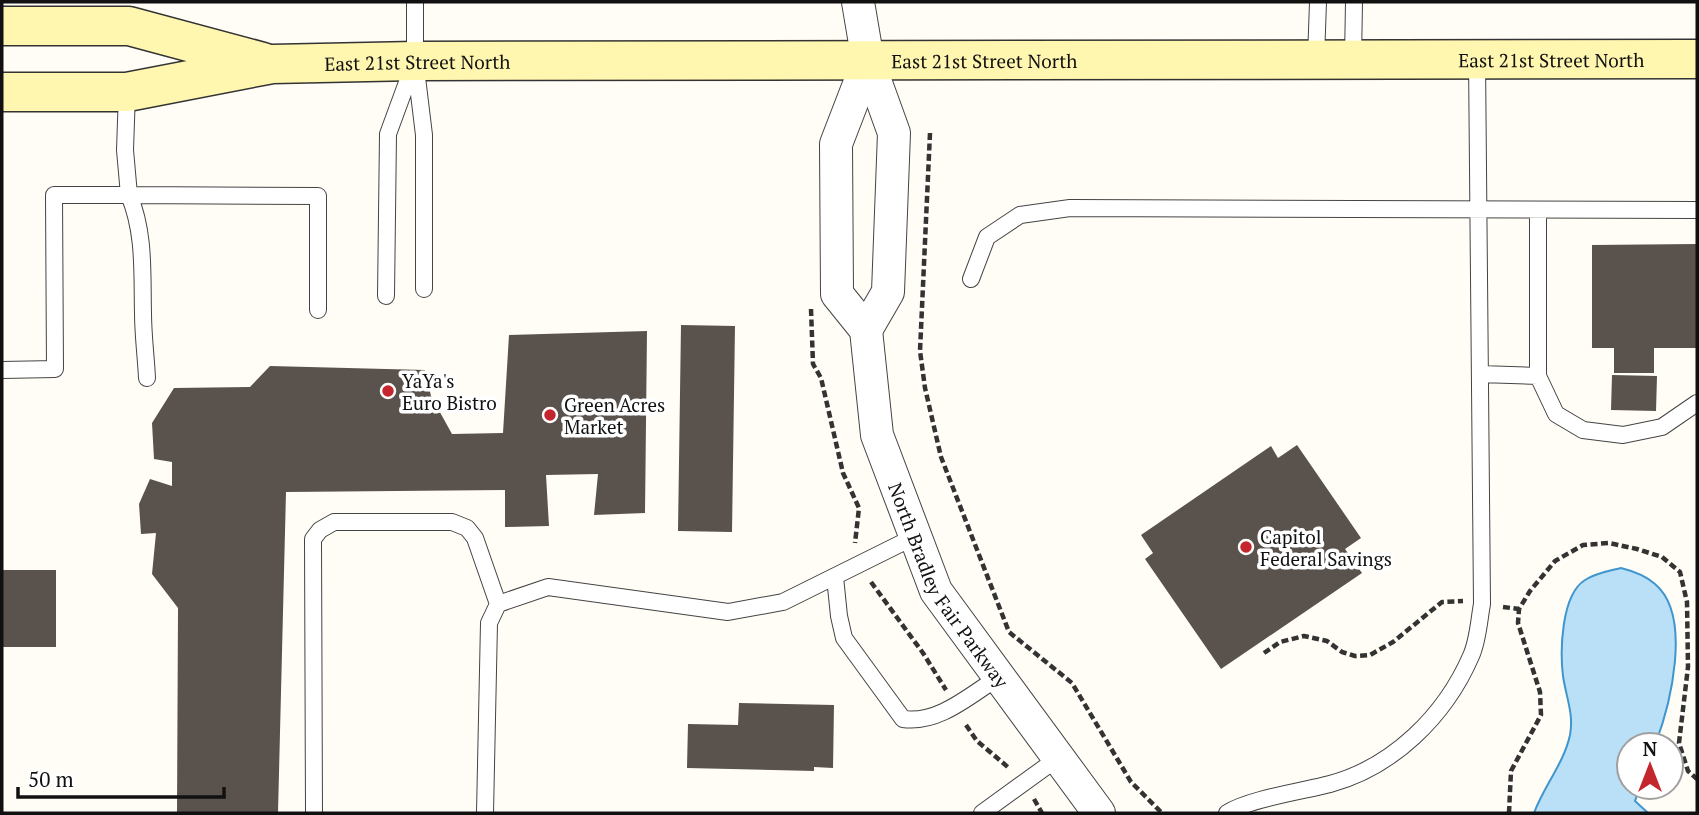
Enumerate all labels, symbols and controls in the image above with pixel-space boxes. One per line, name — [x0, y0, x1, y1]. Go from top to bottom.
street label: East 21st Street North — [891, 47, 1077, 73]
street label: East 21st Street North — [1458, 47, 1644, 72]
street label: East 21st Street North — [324, 48, 510, 75]
place label: YaYa's Euro Bistro — [402, 368, 497, 415]
marker: YaYa's Euro Bistro — [380, 383, 396, 399]
place label: Green Acres Market — [564, 392, 665, 439]
marker: Green Acres Market — [542, 407, 558, 423]
street label: North Bradley Fair Parkway — [884, 479, 1015, 692]
place label: Capitol Federal Savings — [1260, 524, 1392, 571]
marker: Capitol Federal Savings — [1238, 539, 1254, 555]
north arrow — [1615, 731, 1685, 801]
text: N — [1643, 736, 1658, 761]
scale bar — [18, 756, 224, 800]
text: 50 m — [28, 765, 74, 793]

